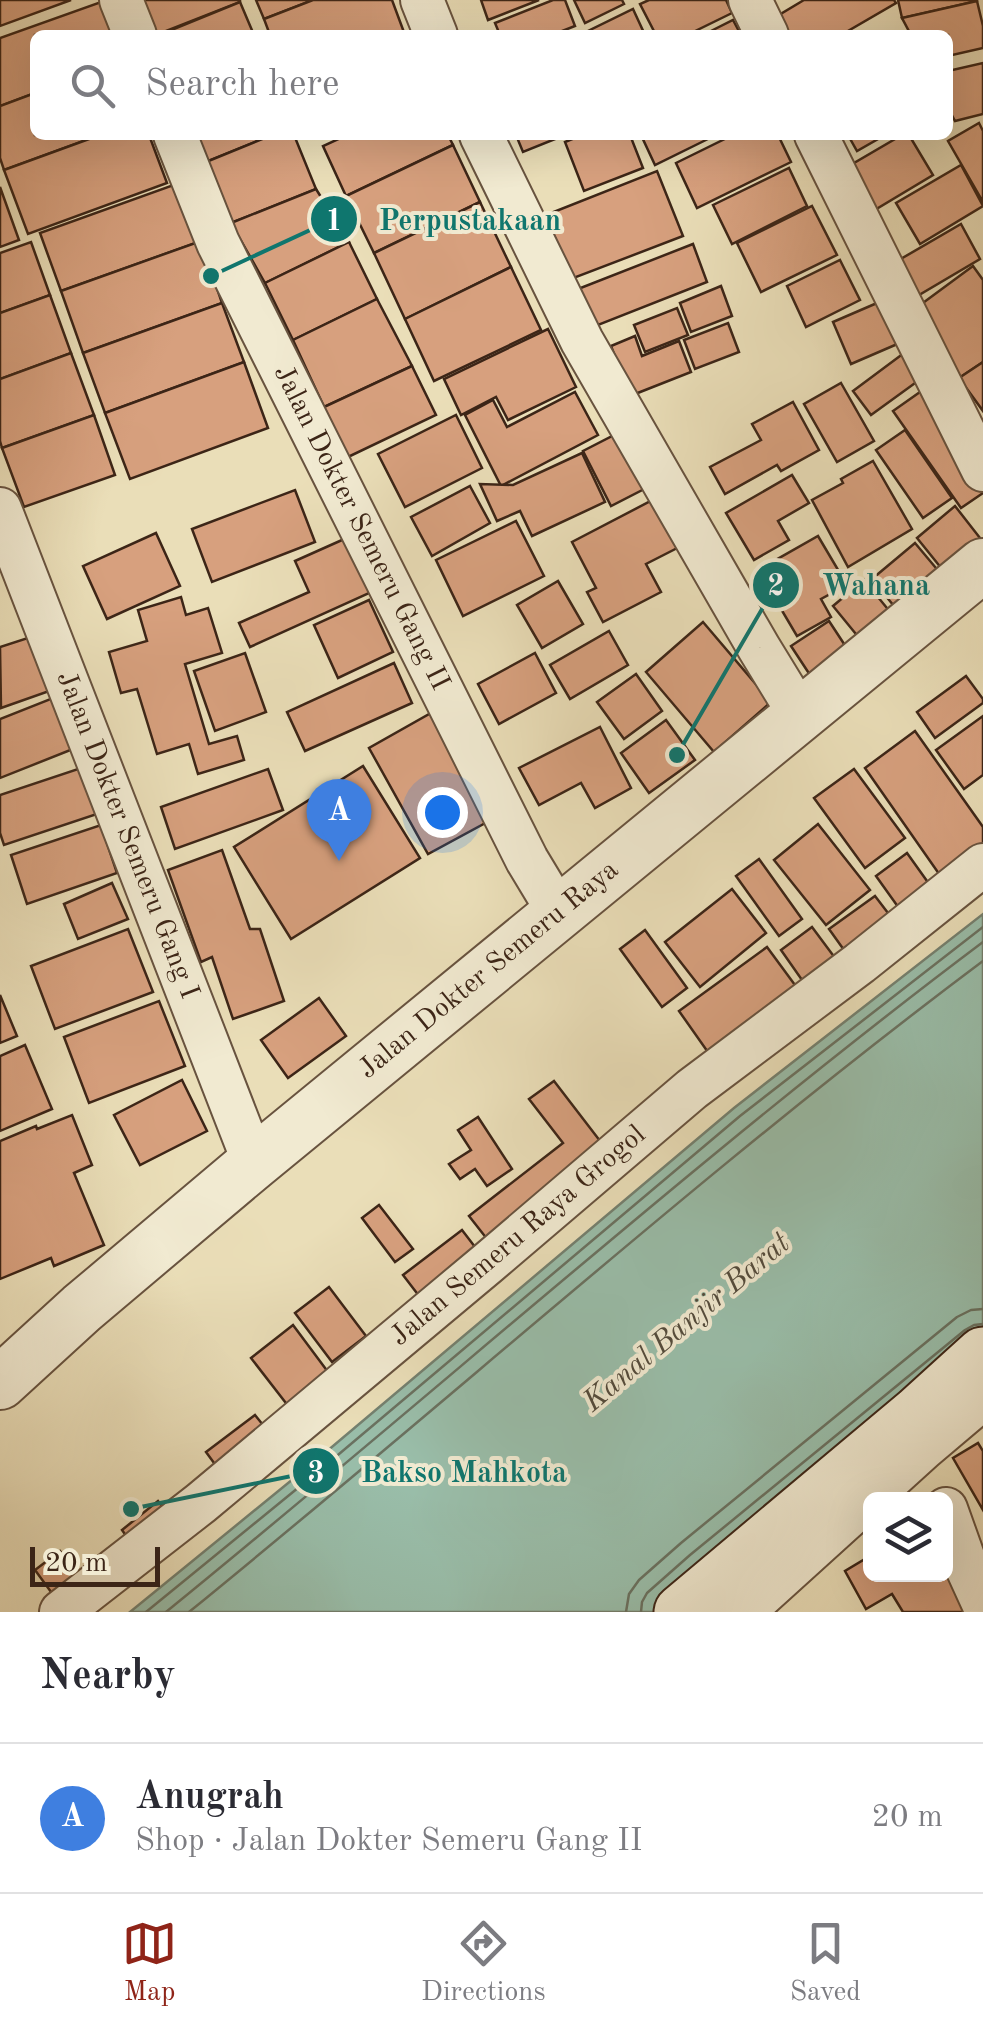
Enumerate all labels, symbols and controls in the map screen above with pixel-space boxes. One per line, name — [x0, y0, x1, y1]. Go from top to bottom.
search box — [30, 30, 953, 140]
icon: search — [65, 58, 120, 113]
text: Search here — [145, 66, 340, 104]
callout: Perpustakaan — [309, 189, 581, 249]
text: 1 — [325, 207, 343, 237]
text: Perpustakaan — [379, 207, 561, 237]
street label: Jalan Dokter Semeru Gang II — [268, 361, 454, 695]
callout: Wahana — [751, 555, 950, 615]
text: 2 — [767, 572, 785, 602]
text: Wahana — [822, 572, 930, 602]
street label: Jalan Dokter Semeru Gang I — [51, 668, 203, 1003]
pin: A — [306, 778, 372, 861]
your location — [417, 787, 468, 838]
street label: Jalan Dokter Semeru Raya — [354, 856, 624, 1085]
street label: Jalan Semeru Raya Grogol — [386, 1121, 651, 1352]
water label: Kanal Banjir Barat — [577, 1228, 796, 1419]
callout: Bakso Mahkota — [291, 1441, 588, 1501]
text: 3 — [307, 1459, 325, 1489]
text: Bakso Mahkota — [361, 1459, 567, 1489]
map controls — [863, 1492, 953, 1582]
button: layers — [863, 1492, 953, 1582]
scale bar — [30, 1542, 160, 1586]
text: 20 m — [45, 1550, 108, 1578]
text: Nearby — [40, 1656, 176, 1698]
text: Anugrah — [135, 1779, 284, 1817]
text: A — [60, 1802, 85, 1834]
text: 20 m — [872, 1802, 943, 1834]
text: Shop · Jalan Dokter Semeru Gang II — [135, 1826, 642, 1858]
tab: Map — [122, 1916, 177, 2011]
tab: Directions — [421, 1916, 546, 2011]
tab: Saved — [790, 1916, 861, 2011]

